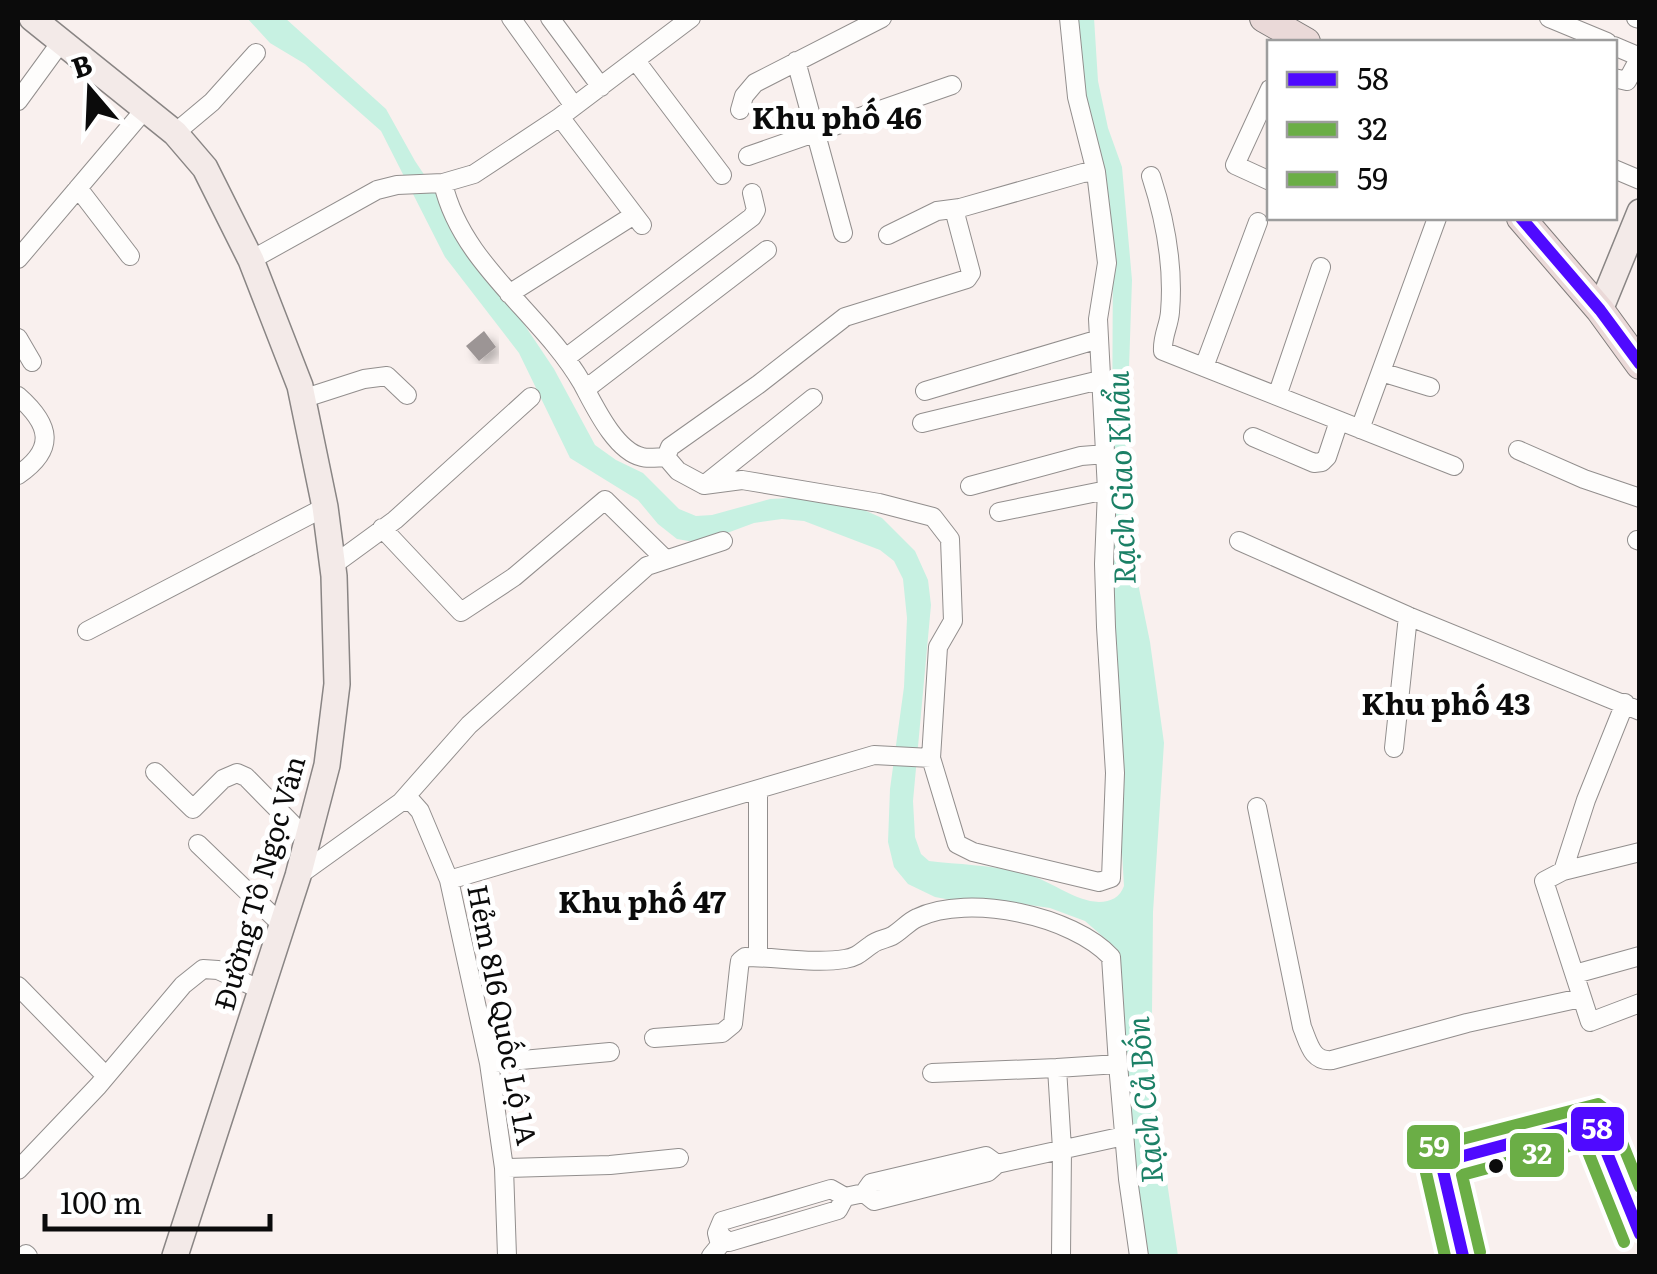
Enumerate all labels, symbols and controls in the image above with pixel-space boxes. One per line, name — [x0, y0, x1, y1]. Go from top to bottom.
north arrow — [40, 40, 140, 140]
legend — [1267, 40, 1617, 220]
text: B — [65, 41, 97, 87]
text: 58 — [1357, 55, 1389, 99]
district label: Khu phố 46 — [752, 94, 922, 138]
text: 32 — [1357, 105, 1388, 149]
text: 59 — [1357, 155, 1388, 199]
water label: Rạch Giao Khẩu — [1093, 370, 1145, 586]
district label: Khu phố 43 — [1361, 680, 1531, 724]
street label: Đường Tô Ngọc Vân — [202, 750, 315, 1015]
district label: Khu phố 47 — [558, 878, 727, 922]
street label: Hẻm 816 Quốc Lộ 1A — [458, 881, 550, 1149]
water label: Rạch Cả Bốn — [1114, 1015, 1172, 1186]
line badge: 58 — [1569, 1105, 1626, 1153]
text: 58 — [1581, 1106, 1613, 1148]
line badge: 59 — [1405, 1123, 1462, 1171]
text: 59 — [1418, 1124, 1450, 1166]
line badge: 32 — [1508, 1131, 1566, 1179]
text: 32 — [1522, 1131, 1552, 1173]
unlabelled marker — [1486, 1156, 1506, 1176]
scale bar — [45, 1169, 270, 1231]
text: 100 m — [60, 1179, 142, 1223]

